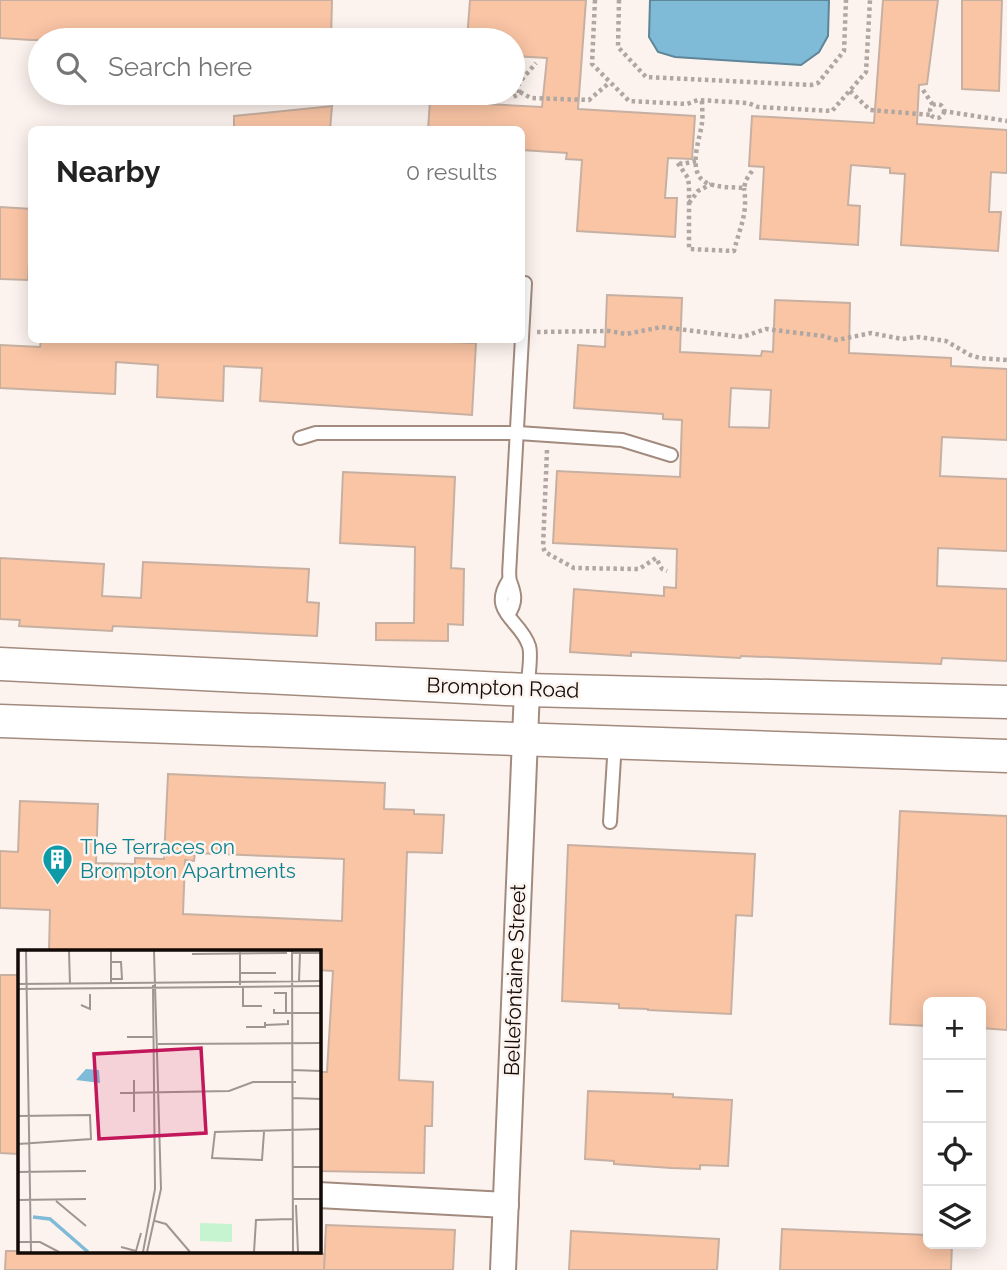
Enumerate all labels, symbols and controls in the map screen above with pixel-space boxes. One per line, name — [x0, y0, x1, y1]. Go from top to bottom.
search box — [28, 28, 525, 105]
icon: search — [52, 48, 90, 86]
text: Search here — [108, 52, 252, 82]
text: Nearby — [56, 154, 160, 189]
text: 0 results — [406, 158, 497, 185]
street label: Brompton Road — [426, 672, 580, 703]
place label: The Terraces on Brompton Apartments — [80, 834, 296, 883]
building icon: The Terraces on Brompton Apartments — [40, 842, 74, 886]
street label: Bellefontaine Street — [499, 883, 530, 1077]
inset map — [18, 950, 320, 1252]
map controls — [923, 997, 986, 1249]
button: + — [923, 997, 986, 1060]
button: − — [923, 1060, 986, 1123]
button: locate — [923, 1123, 986, 1186]
button: layers — [923, 1186, 986, 1249]

